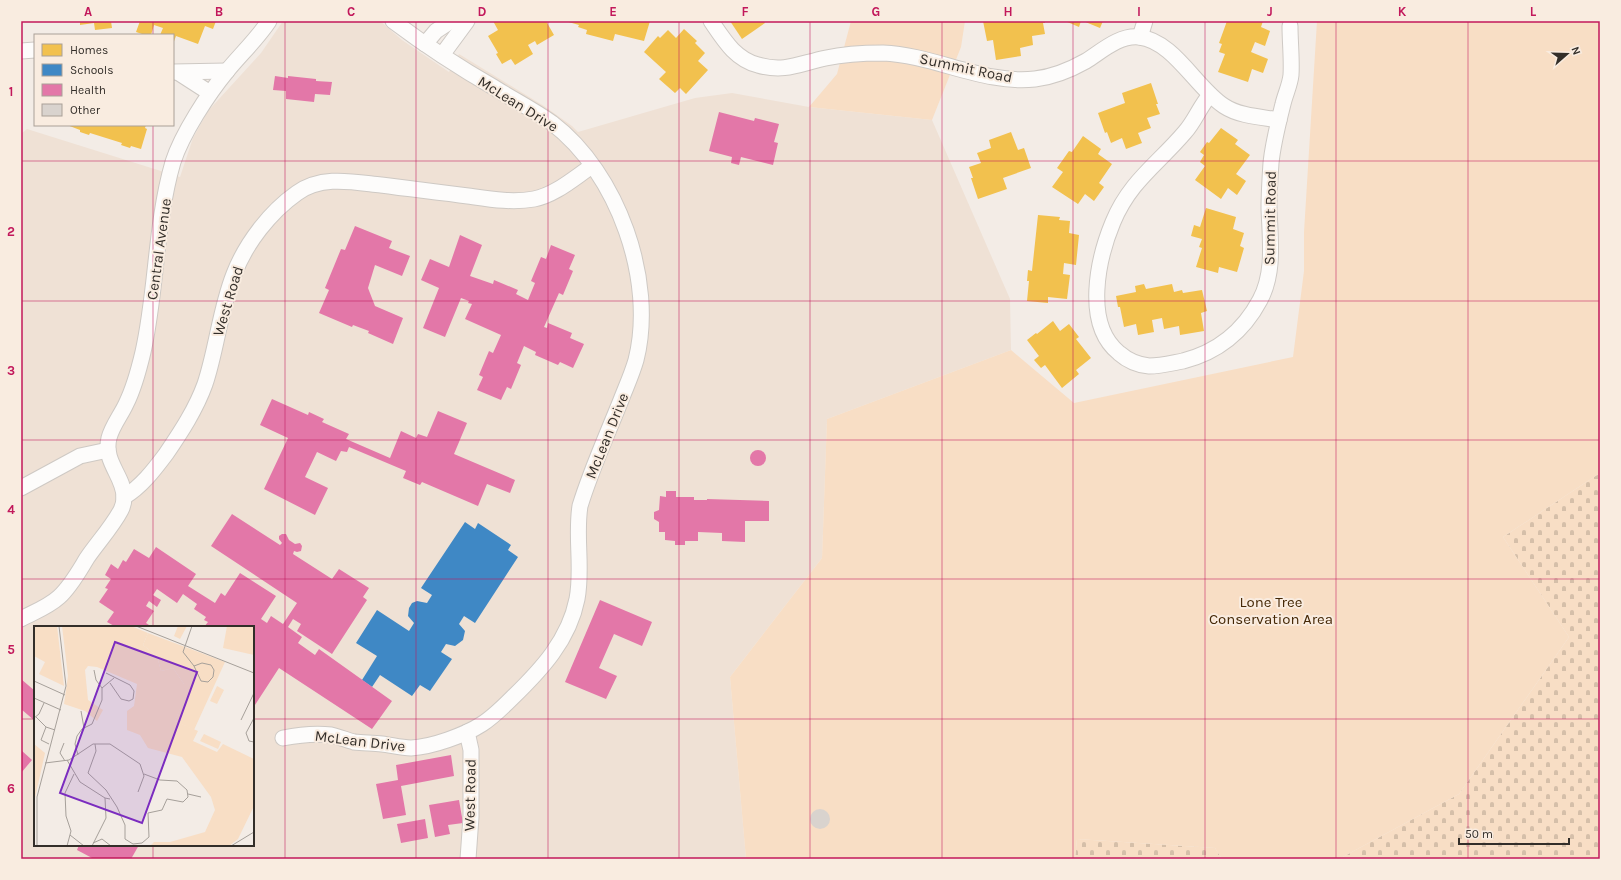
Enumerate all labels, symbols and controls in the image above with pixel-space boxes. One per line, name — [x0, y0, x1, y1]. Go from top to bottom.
text: A — [84, 4, 92, 19]
text: B — [215, 4, 223, 19]
text: C — [347, 4, 355, 19]
text: D — [478, 4, 487, 19]
text: E — [609, 4, 617, 19]
text: F — [741, 4, 749, 19]
text: G — [872, 4, 880, 19]
text: H — [1003, 4, 1013, 19]
text: I — [1137, 4, 1141, 19]
text: J — [1267, 4, 1273, 19]
text: K — [1398, 4, 1407, 19]
text: L — [1530, 4, 1537, 19]
legend — [34, 34, 174, 126]
north arrow — [1547, 34, 1587, 74]
text: Homes — [70, 43, 108, 57]
text: N — [1568, 45, 1583, 57]
street label: Summit Road — [918, 49, 1014, 87]
text: Schools — [70, 63, 113, 77]
street label: McLean Drive — [475, 72, 561, 136]
text: Health — [70, 83, 106, 97]
text: 1 — [9, 84, 13, 99]
text: Other — [70, 103, 101, 117]
street label: Summit Road — [1260, 171, 1280, 265]
street label: Central Avenue — [143, 197, 175, 301]
text: 2 — [7, 224, 15, 239]
street label: West Road — [209, 264, 247, 338]
text: 3 — [7, 363, 15, 378]
street label: McLean Drive — [582, 390, 632, 482]
text: 4 — [7, 502, 15, 517]
park label: Lone Tree Conservation Area — [1209, 593, 1333, 628]
inset map — [34, 626, 254, 846]
text: 5 — [7, 642, 15, 657]
street label: McLean Drive — [314, 727, 406, 755]
street label: West Road — [460, 759, 480, 831]
text: 6 — [7, 781, 15, 796]
scale bar — [1459, 820, 1569, 846]
text: 50 m — [1465, 827, 1493, 841]

